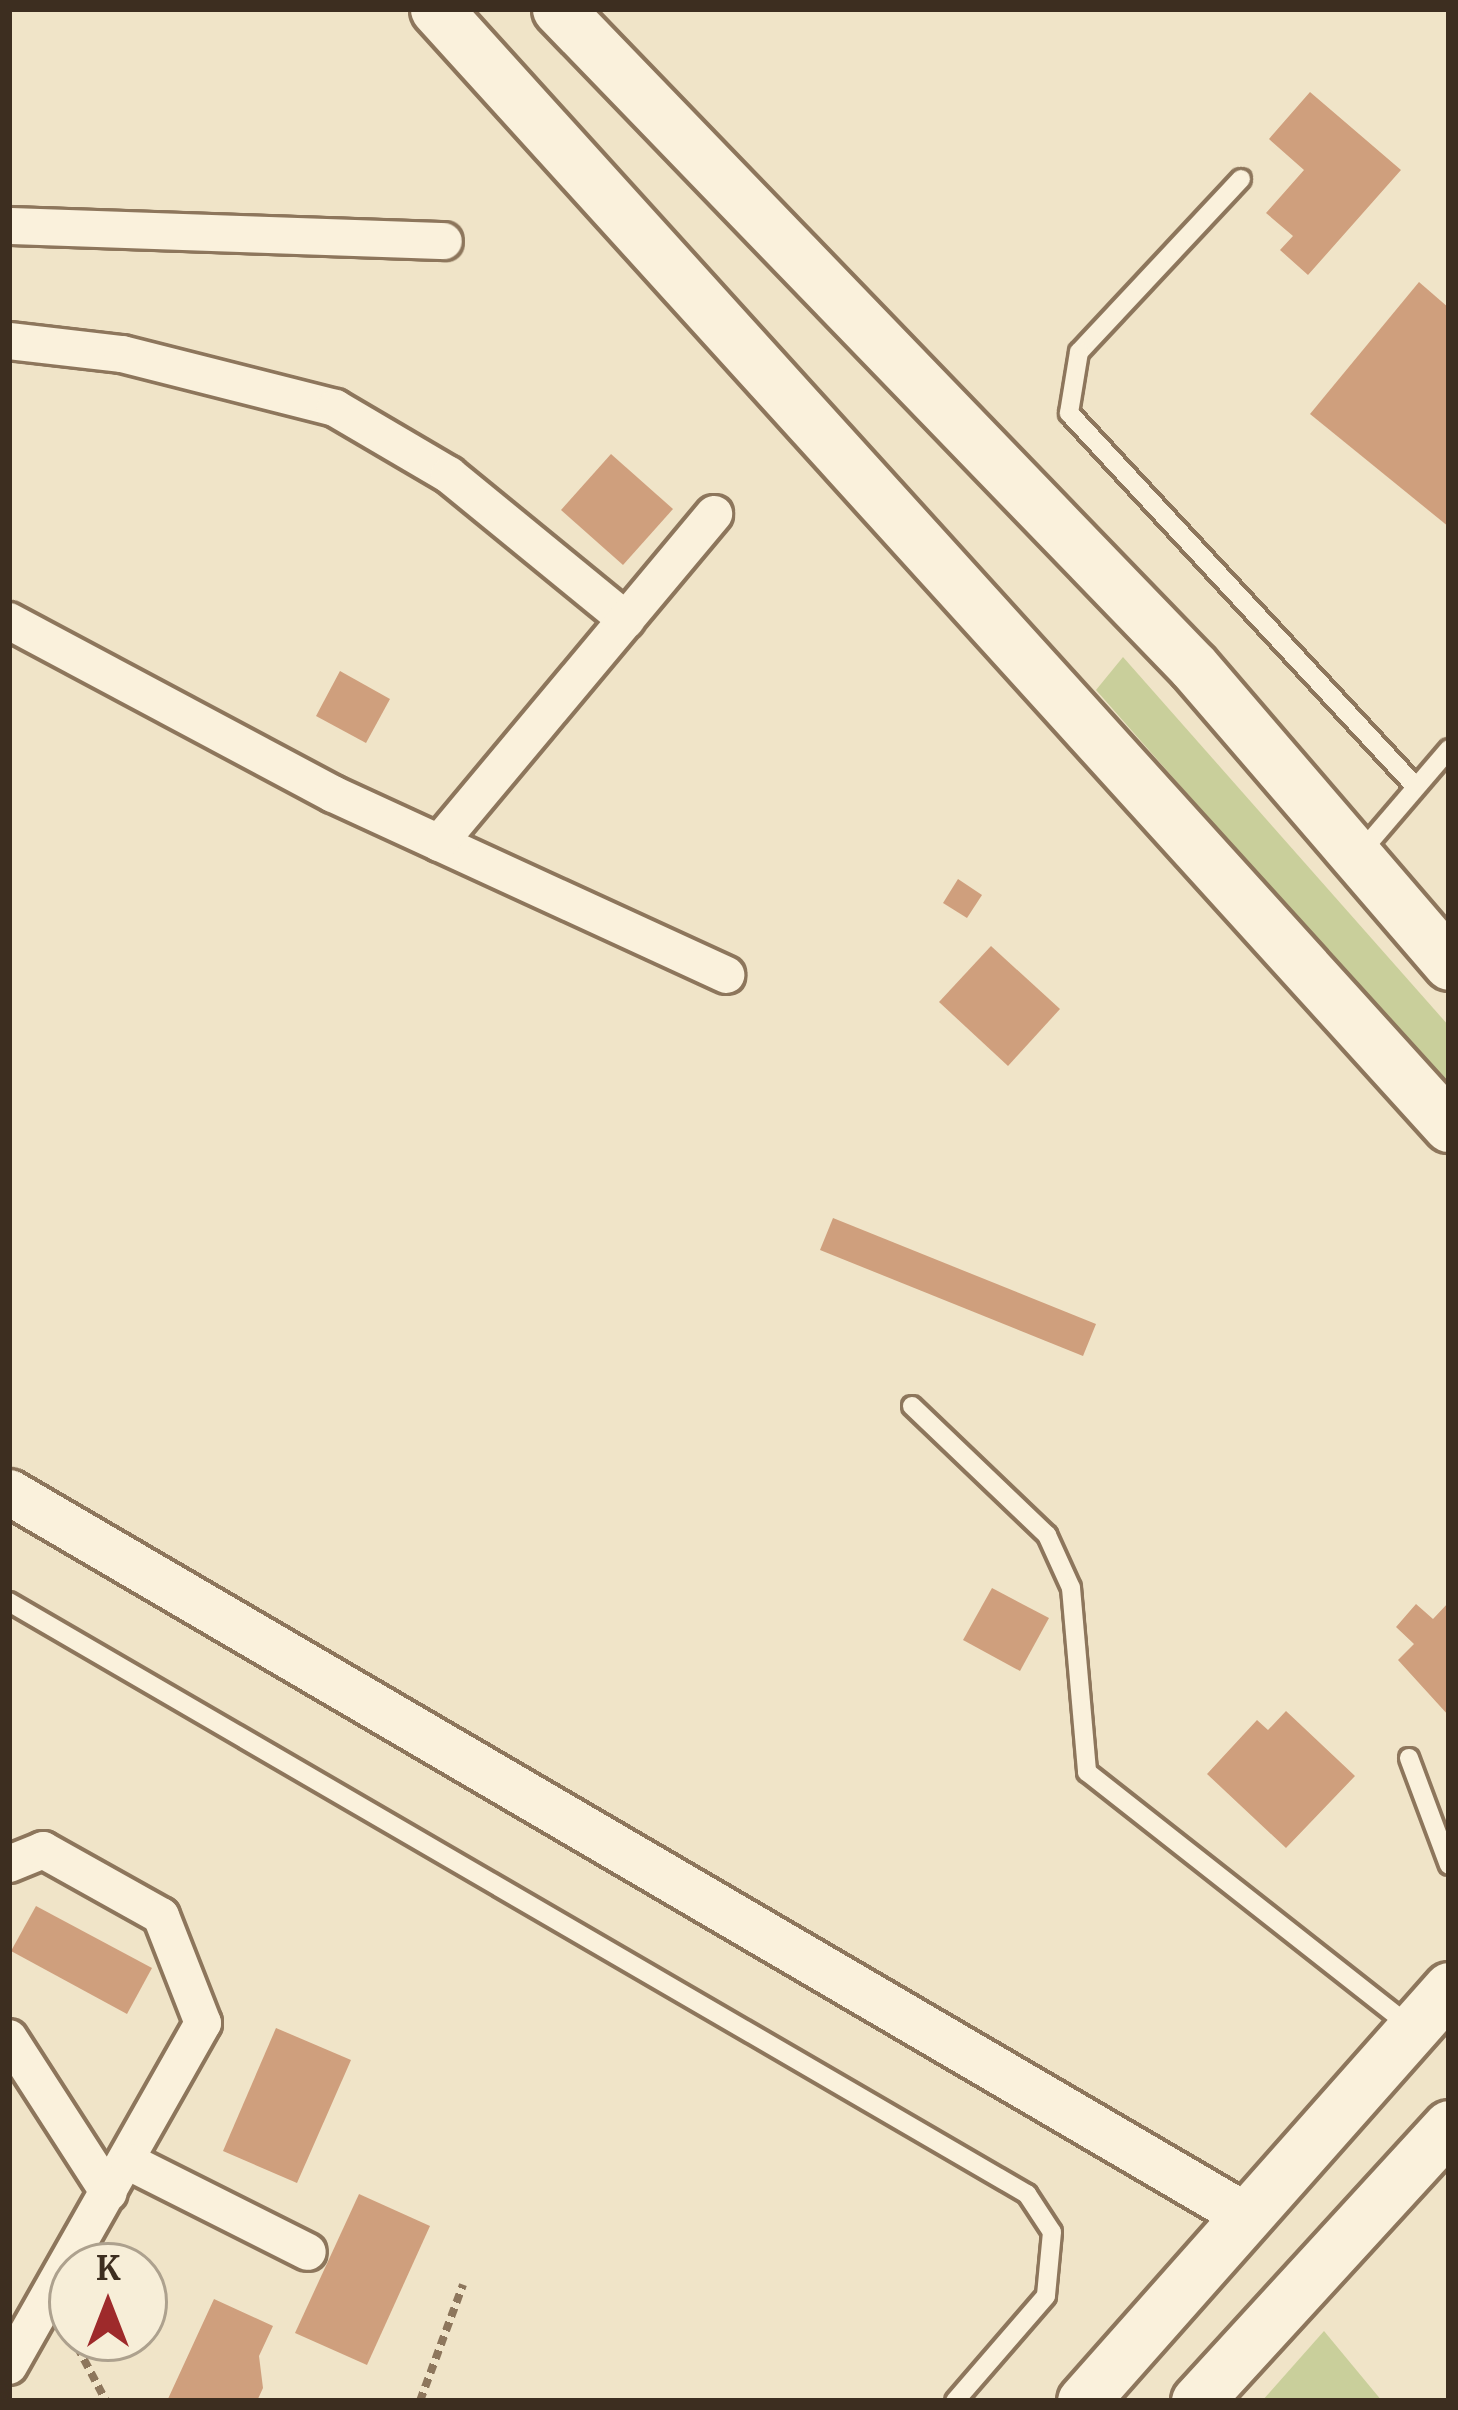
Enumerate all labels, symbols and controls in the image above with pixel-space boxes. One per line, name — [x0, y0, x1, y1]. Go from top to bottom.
north arrow — [48, 2242, 168, 2362]
text: K — [96, 2248, 120, 2289]

